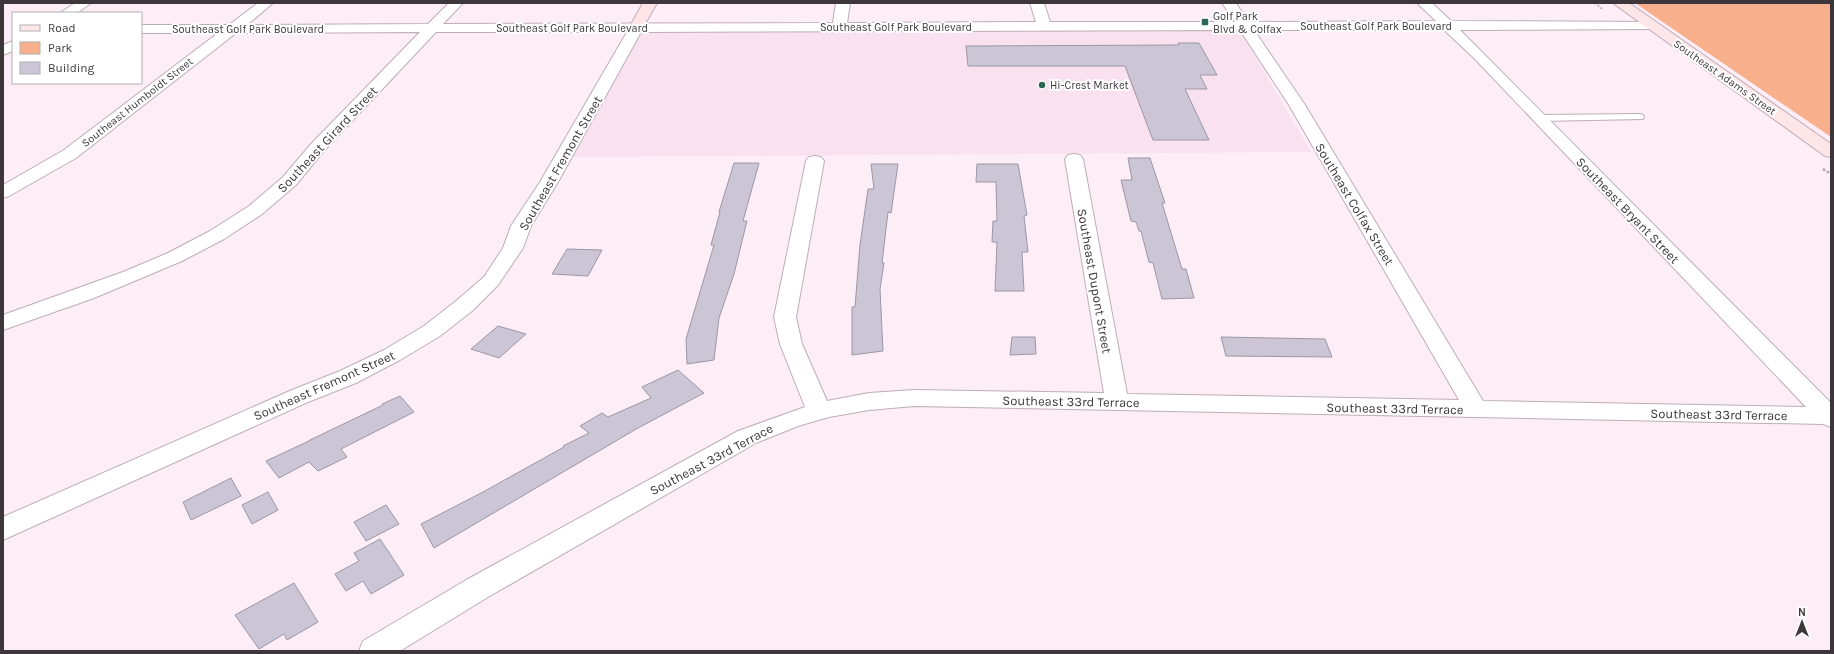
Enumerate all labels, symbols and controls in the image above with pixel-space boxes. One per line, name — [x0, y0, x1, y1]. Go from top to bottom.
place label: Golf Park Blvd & Colfax — [1213, 10, 1282, 36]
legend — [12, 12, 142, 84]
marker: Golf Park Blvd & Colfax — [1200, 17, 1210, 27]
street label: Southeast Golf Park Boulevard — [1300, 20, 1452, 33]
text: Road — [48, 21, 76, 35]
street label: Southeast Golf Park Boulevard — [820, 21, 972, 34]
street label: Southeast Golf Park Boulevard — [496, 22, 648, 35]
street label: Southeast Golf Park Boulevard — [172, 23, 324, 36]
street label: Southeast Adams Street — [1671, 37, 1778, 118]
text: Park — [48, 41, 73, 55]
street label: Southeast Humboldt Street — [79, 55, 196, 150]
text: Building — [48, 61, 95, 75]
place label: Hi-Crest Market — [1050, 79, 1129, 92]
marker: Hi-Crest Market — [1037, 80, 1047, 90]
street label: Southeast Girard Street — [274, 83, 380, 195]
street label: Southeast Fremont Street — [516, 93, 605, 233]
street label: Southeast Colfax Street — [1312, 140, 1397, 268]
street label: Southeast Bryant Street — [1573, 154, 1682, 267]
street label: Southeast Dupont Street — [1074, 207, 1115, 355]
street label: Southeast Fremont Street — [251, 347, 397, 423]
street label: Southeast 33rd Terrace — [1002, 393, 1140, 410]
street label: Southeast 33rd Terrace — [1326, 400, 1464, 417]
street label: Southeast 33rd Terrace — [1650, 406, 1788, 423]
street label: Southeast 33rd Terrace — [647, 420, 776, 498]
north arrow — [1782, 602, 1822, 642]
text: N — [1798, 606, 1806, 619]

